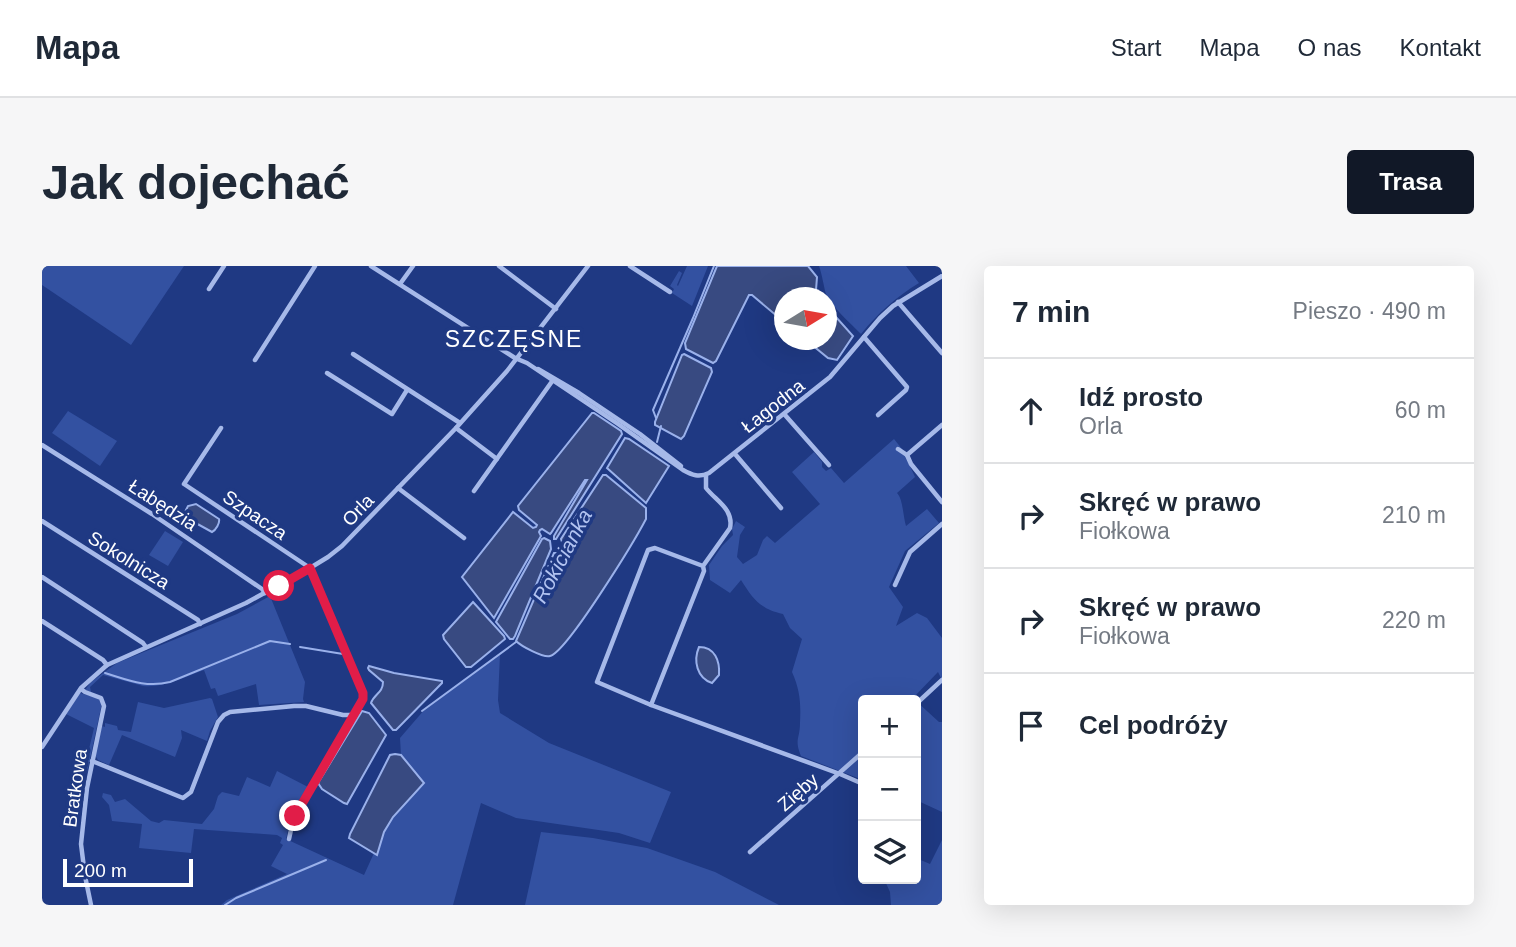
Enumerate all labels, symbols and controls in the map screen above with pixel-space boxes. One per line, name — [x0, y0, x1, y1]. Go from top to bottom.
text: Mapa — [35, 29, 119, 66]
text: Start — [1111, 34, 1162, 61]
text: Mapa — [1200, 34, 1260, 61]
text: O nas — [1298, 34, 1362, 61]
text: Kontakt — [1400, 34, 1481, 61]
button: Trasa — [1347, 150, 1474, 214]
text: Jak dojechać — [42, 155, 350, 209]
north arrow — [774, 287, 837, 350]
text: 7 min — [1012, 295, 1090, 328]
text: Pieszo · 490 m — [1293, 298, 1446, 324]
district label: SZCZĘSNE — [445, 326, 583, 352]
street label: Łagodna — [737, 375, 809, 437]
text: Idź prosto — [1079, 382, 1203, 412]
icon: ahead — [1012, 392, 1050, 430]
text: 60 m — [1395, 397, 1446, 423]
text: Orla — [1079, 413, 1122, 439]
street label: Łabędzia — [125, 475, 201, 535]
street label: Szpacza — [219, 486, 291, 544]
text: Skręć w prawo — [1079, 487, 1261, 517]
street label: Orla — [338, 489, 378, 530]
icon: right — [1012, 497, 1050, 535]
text: 210 m — [1382, 502, 1446, 528]
water label: Rokicianka — [528, 505, 596, 607]
text: Fiołkowa — [1079, 518, 1170, 544]
street label: Sokolnicza — [84, 527, 174, 593]
route start — [263, 570, 294, 601]
text: Skręć w prawo — [1079, 592, 1261, 622]
icon: right — [1012, 602, 1050, 640]
text: 220 m — [1382, 607, 1446, 633]
text: Fiołkowa — [1079, 623, 1170, 649]
map controls — [858, 695, 921, 884]
button: + — [858, 695, 921, 758]
icon: arrive — [1012, 707, 1050, 745]
text: Cel podróży — [1079, 710, 1228, 740]
street label: Bratkowa — [59, 747, 91, 829]
button: − — [858, 758, 921, 821]
street label: Zięby — [774, 769, 823, 815]
route end — [279, 800, 310, 831]
button: layers — [858, 821, 921, 884]
scale bar — [63, 856, 192, 888]
text: 200 m — [74, 860, 127, 881]

